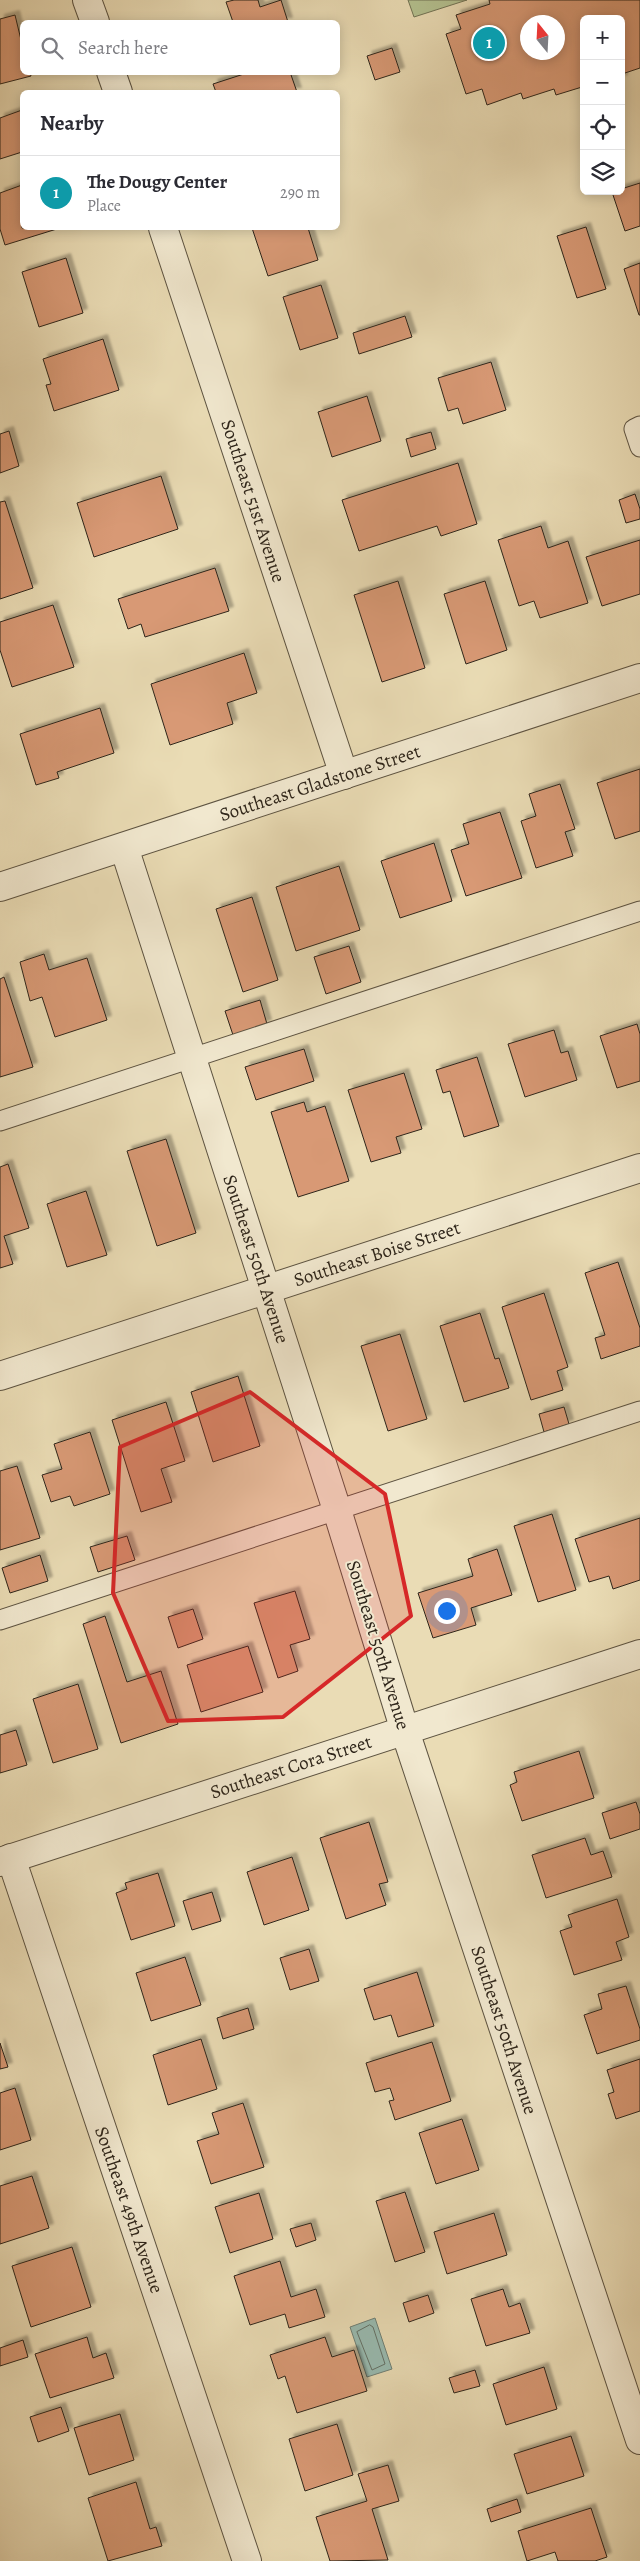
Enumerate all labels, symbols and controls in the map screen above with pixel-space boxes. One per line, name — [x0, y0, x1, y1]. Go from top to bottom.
north arrow — [520, 15, 565, 60]
map controls — [580, 15, 625, 195]
button: + — [580, 15, 625, 60]
search box — [20, 20, 340, 75]
pin: 1 — [473, 24, 505, 62]
icon: search — [38, 34, 66, 62]
text: Search here — [78, 35, 168, 61]
button: − — [580, 60, 625, 105]
button: locate — [580, 105, 625, 150]
text: Nearby — [40, 109, 103, 137]
button: layers — [580, 150, 625, 195]
text: The Dougy Center — [87, 169, 227, 195]
text: 1 — [53, 182, 59, 204]
text: 290 m — [280, 182, 320, 204]
text: Place — [87, 195, 121, 217]
street label: Southeast 51st Avenue — [214, 416, 292, 586]
street label: Southeast Gladstone Street — [216, 738, 424, 828]
street label: Southeast 50th Avenue — [216, 1171, 296, 1347]
street label: Southeast Boise Street — [290, 1215, 464, 1293]
street label: Southeast 50th Avenue — [340, 1557, 416, 1733]
your location — [434, 1598, 460, 1624]
street label: Southeast Cora Street — [207, 1729, 375, 1805]
street label: Southeast 50th Avenue — [464, 1942, 544, 2118]
street label: Southeast 49th Avenue — [88, 2123, 170, 2297]

